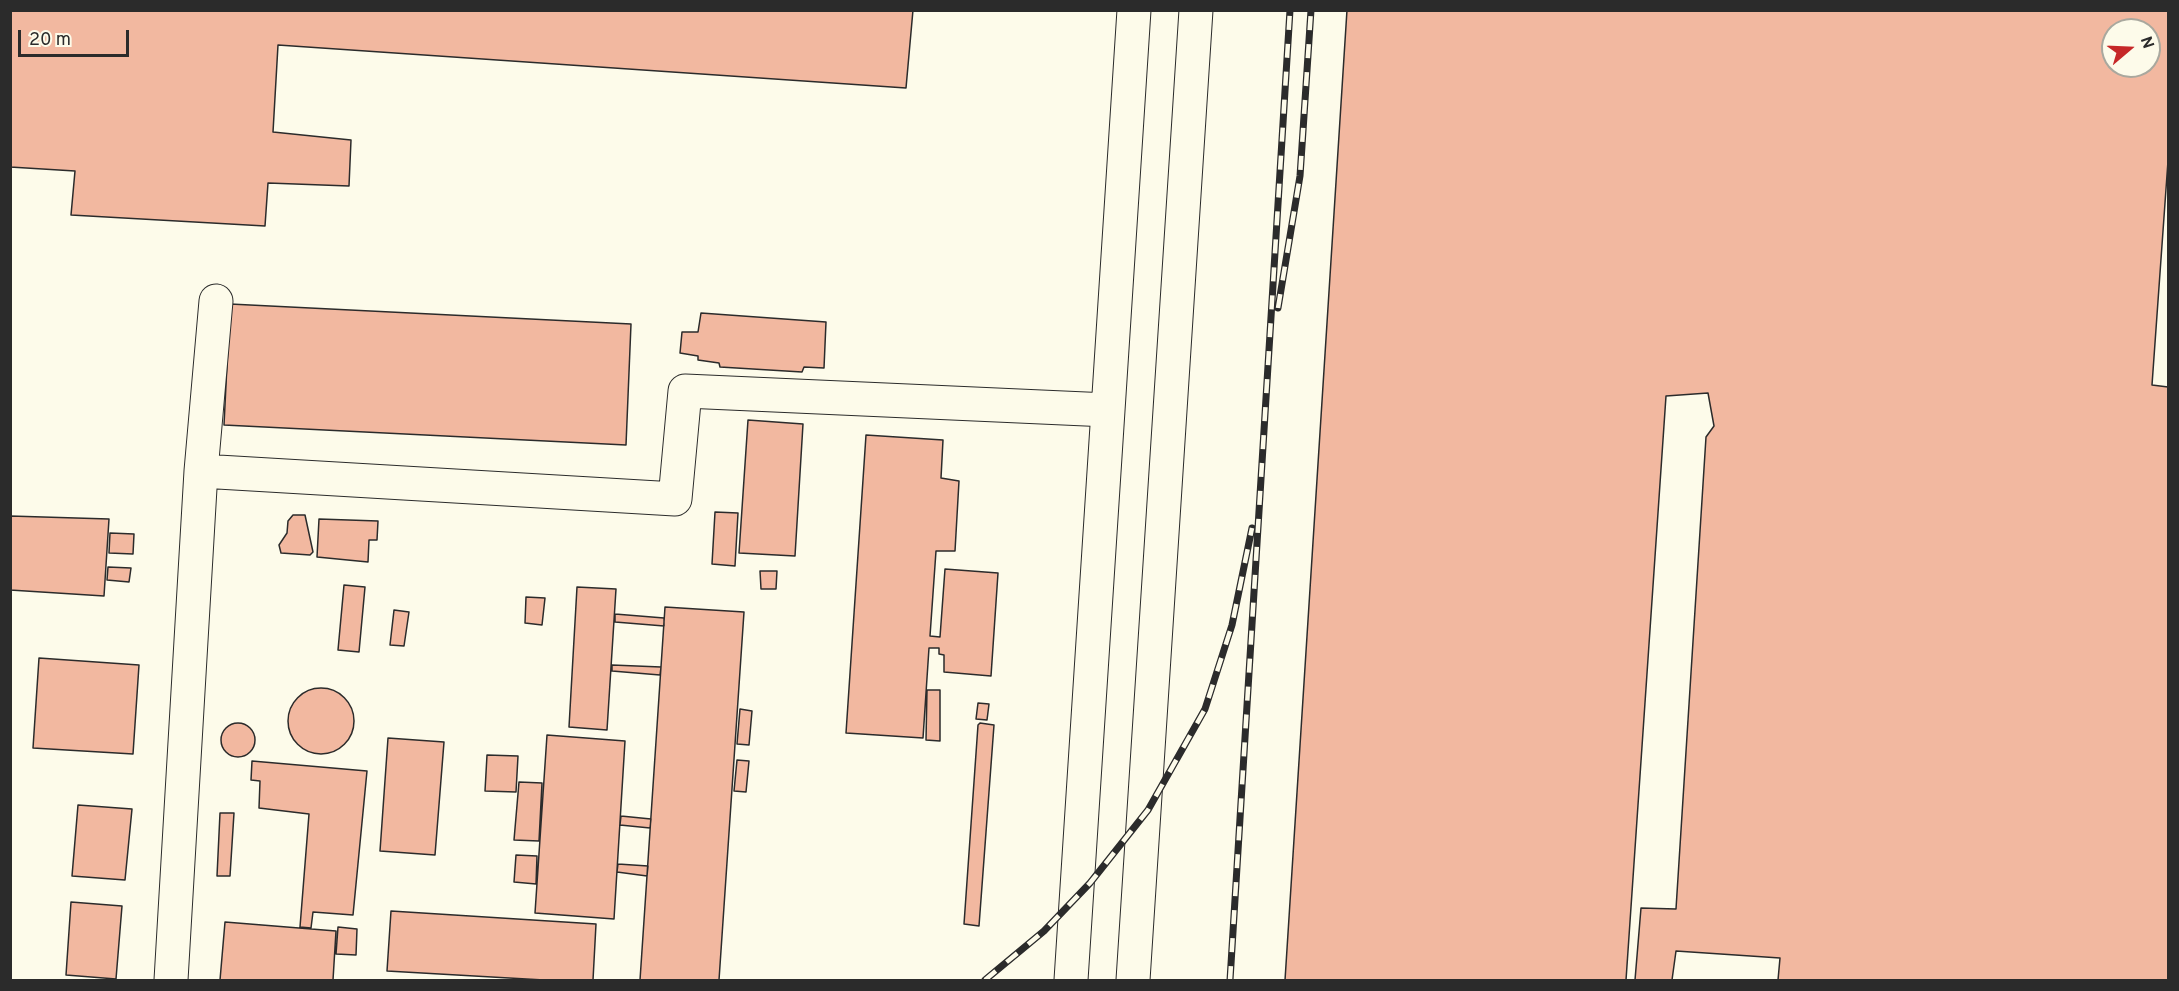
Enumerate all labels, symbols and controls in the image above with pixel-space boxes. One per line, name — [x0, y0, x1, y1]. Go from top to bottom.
scale bar — [21, 18, 132, 56]
north arrow — [2101, 18, 2161, 78]
text: 20 m — [29, 29, 71, 52]
text: N — [2135, 34, 2157, 51]

